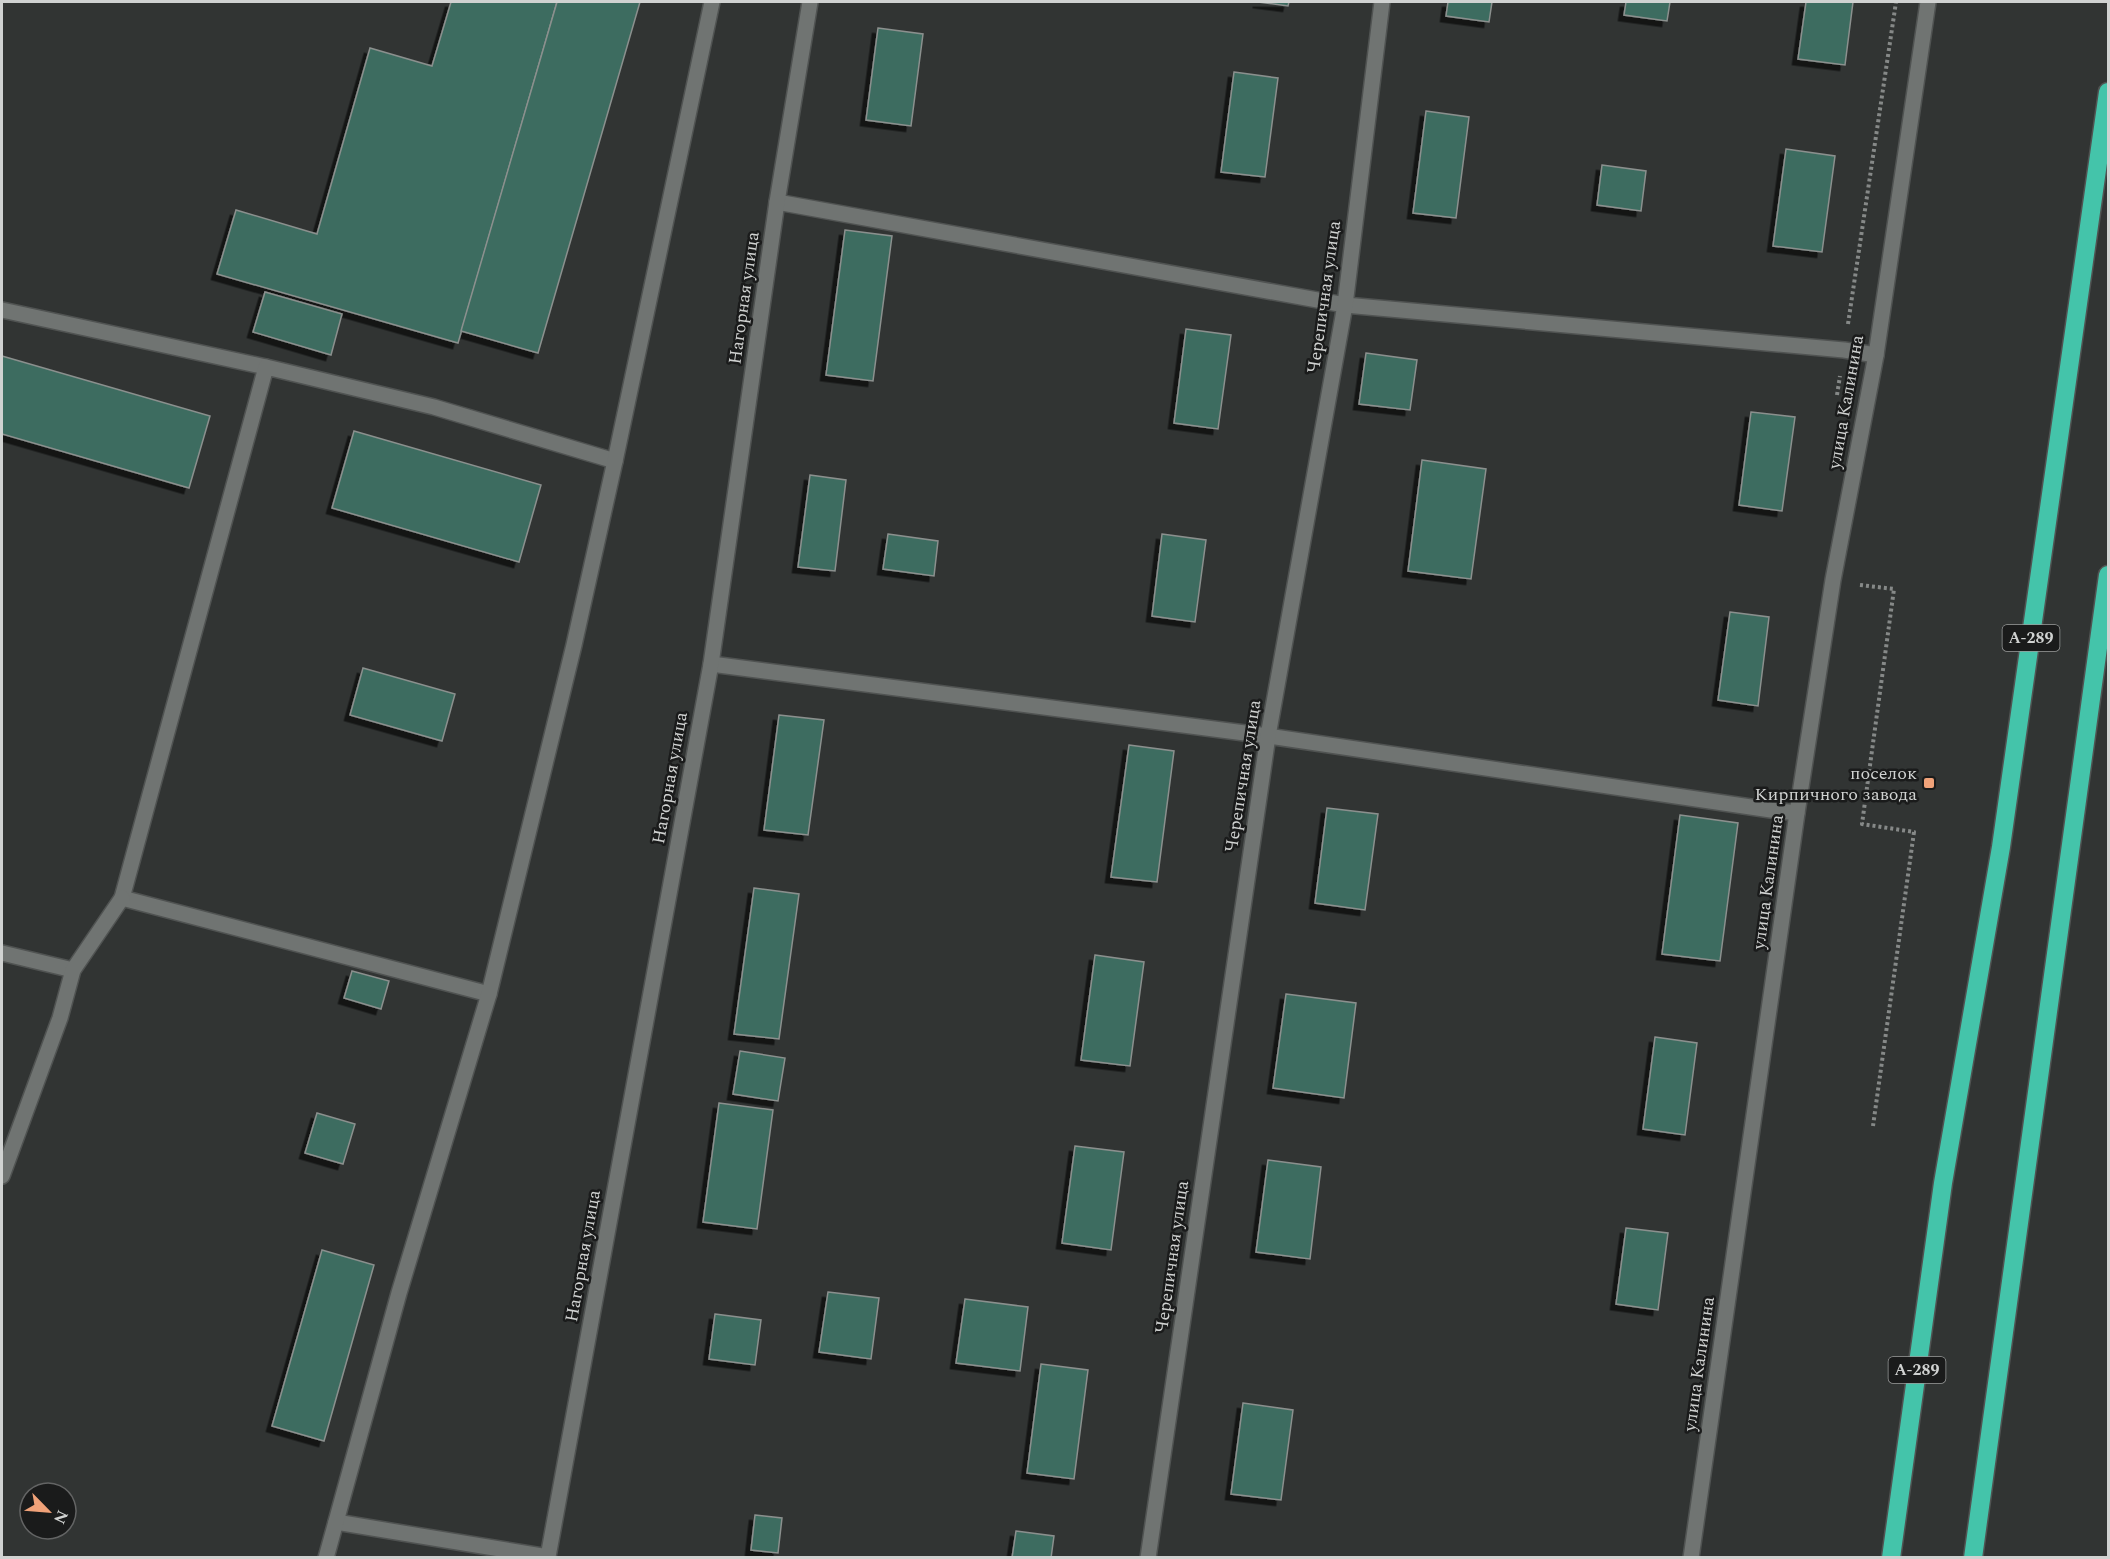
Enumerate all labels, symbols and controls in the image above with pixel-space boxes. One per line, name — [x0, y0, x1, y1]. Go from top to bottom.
street label: Черепичная улица — [1300, 219, 1348, 375]
street label: Нагорная улица — [721, 230, 767, 366]
street label: улица Калинина — [1821, 333, 1871, 472]
road number: А-289 — [2002, 625, 2060, 651]
street label: Черепичная улица — [1218, 698, 1268, 854]
street label: Нагорная улица — [645, 710, 695, 846]
place label: поселок Кирпичного завода — [1755, 760, 1917, 808]
marker: поселок Кирпичного завода — [1922, 776, 1936, 790]
street label: улица Калинина — [1745, 813, 1791, 952]
street label: Черепичная улица — [1148, 1179, 1196, 1335]
street label: Нагорная улица — [558, 1188, 608, 1324]
street label: улица Калинина — [1676, 1295, 1722, 1434]
road number: А-289 — [1888, 1357, 1946, 1383]
north arrow — [18, 1481, 78, 1541]
text: N — [47, 1506, 74, 1528]

